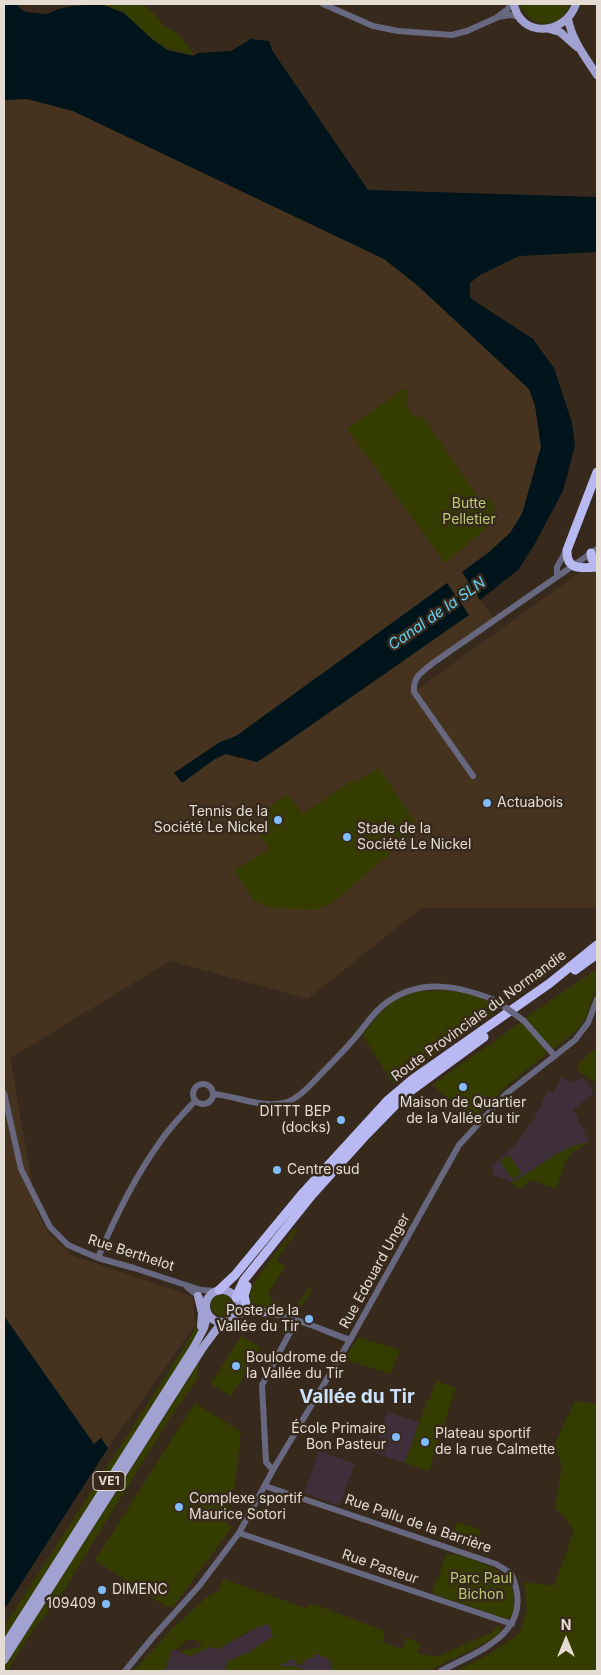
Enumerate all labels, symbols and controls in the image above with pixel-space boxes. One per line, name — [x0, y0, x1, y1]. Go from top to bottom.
park label: Butte Pelletier — [442, 496, 496, 528]
water label: Canal de la SLN — [385, 574, 489, 654]
place label: Actuabois — [497, 795, 563, 811]
marker: Actuabois — [481, 797, 493, 809]
place label: Tennis de la Société Le Nickel — [154, 804, 268, 836]
marker: Tennis de la Société Le Nickel — [272, 814, 284, 826]
place label: Stade de la Société Le Nickel — [357, 821, 471, 854]
marker: Stade de la Société Le Nickel — [341, 831, 353, 843]
street label: Route Provinciale du Normandie — [388, 947, 570, 1085]
marker: Maison de Quartier de la Vallée du tir — [457, 1081, 469, 1093]
place label: Maison de Quartier de la Vallée du tir — [400, 1095, 526, 1128]
place label: DITTT BEP (docks) — [260, 1104, 331, 1136]
marker: DITTT BEP (docks) — [335, 1114, 347, 1126]
place label: Centre sud — [287, 1162, 360, 1178]
marker: Centre sud — [271, 1164, 283, 1176]
street label: Rue Edouard Unger — [336, 1210, 414, 1332]
street label: Rue Berthelot — [86, 1231, 176, 1275]
place label: Poste de la Vallée du Tir — [217, 1303, 299, 1335]
marker: Poste de la Vallée du Tir — [303, 1313, 315, 1325]
place label: Boulodrome de la Vallée du Tir — [246, 1350, 347, 1382]
marker: Boulodrome de la Vallée du Tir — [230, 1360, 242, 1372]
district label: Vallée du Tir — [299, 1386, 415, 1408]
place label: École Primaire Bon Pasteur — [291, 1421, 386, 1454]
place label: Plateau sportif de la rue Calmette — [435, 1426, 555, 1458]
marker: École Primaire Bon Pasteur — [390, 1431, 402, 1443]
marker: Plateau sportif de la rue Calmette — [419, 1436, 431, 1448]
road number: VE1 — [93, 1472, 125, 1490]
place label: Complexe sportif Maurice Sotori — [189, 1491, 302, 1524]
street label: Rue Pallu de la Barrière — [343, 1491, 493, 1557]
marker: Complexe sportif Maurice Sotori — [173, 1501, 185, 1513]
street label: Rue Pasteur — [340, 1546, 420, 1588]
park label: Parc Paul Bichon — [450, 1571, 512, 1604]
place label: DIMENC — [112, 1582, 168, 1598]
marker: DIMENC — [96, 1584, 108, 1596]
place label: 109409 — [46, 1596, 96, 1612]
marker: 109409 — [100, 1598, 112, 1610]
north arrow — [541, 1615, 591, 1665]
text: N — [561, 1616, 571, 1633]

